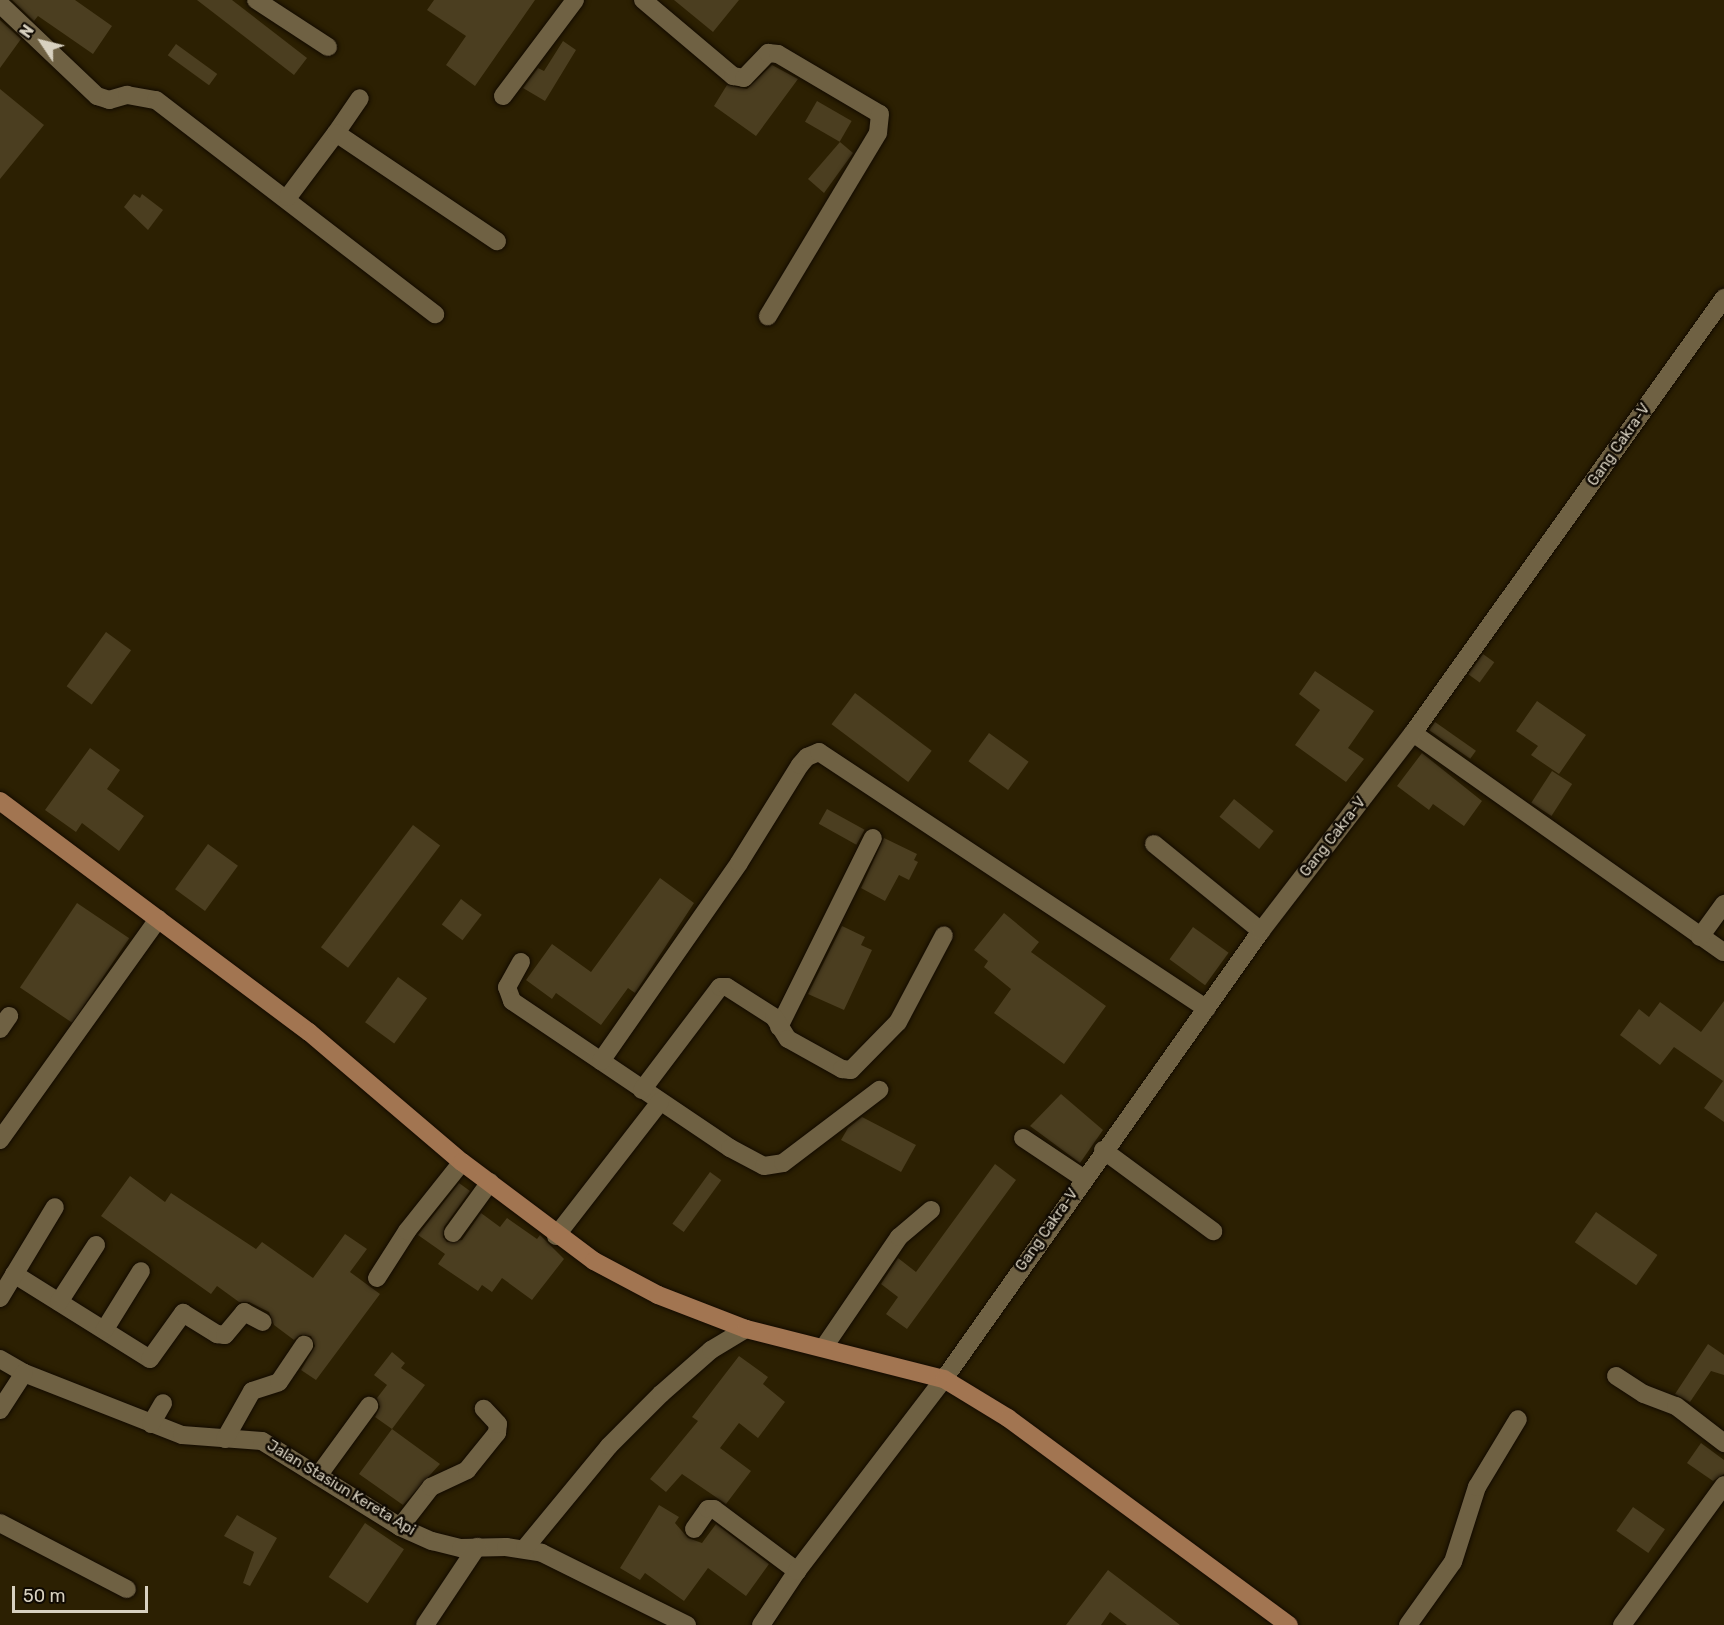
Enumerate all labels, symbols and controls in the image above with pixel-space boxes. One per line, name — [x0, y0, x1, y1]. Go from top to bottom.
north arrow — [12, 12, 72, 72]
text: N — [16, 21, 38, 42]
street label: Gang Cakra-V — [1584, 400, 1654, 490]
street label: Gang Cakra-V — [1296, 793, 1370, 881]
street label: Gang Cakra-V — [1012, 1185, 1082, 1275]
street label: Jalan Stasiun Kereta Api — [263, 1436, 419, 1540]
scale bar — [15, 1574, 152, 1612]
text: 50 m — [23, 1585, 66, 1607]

